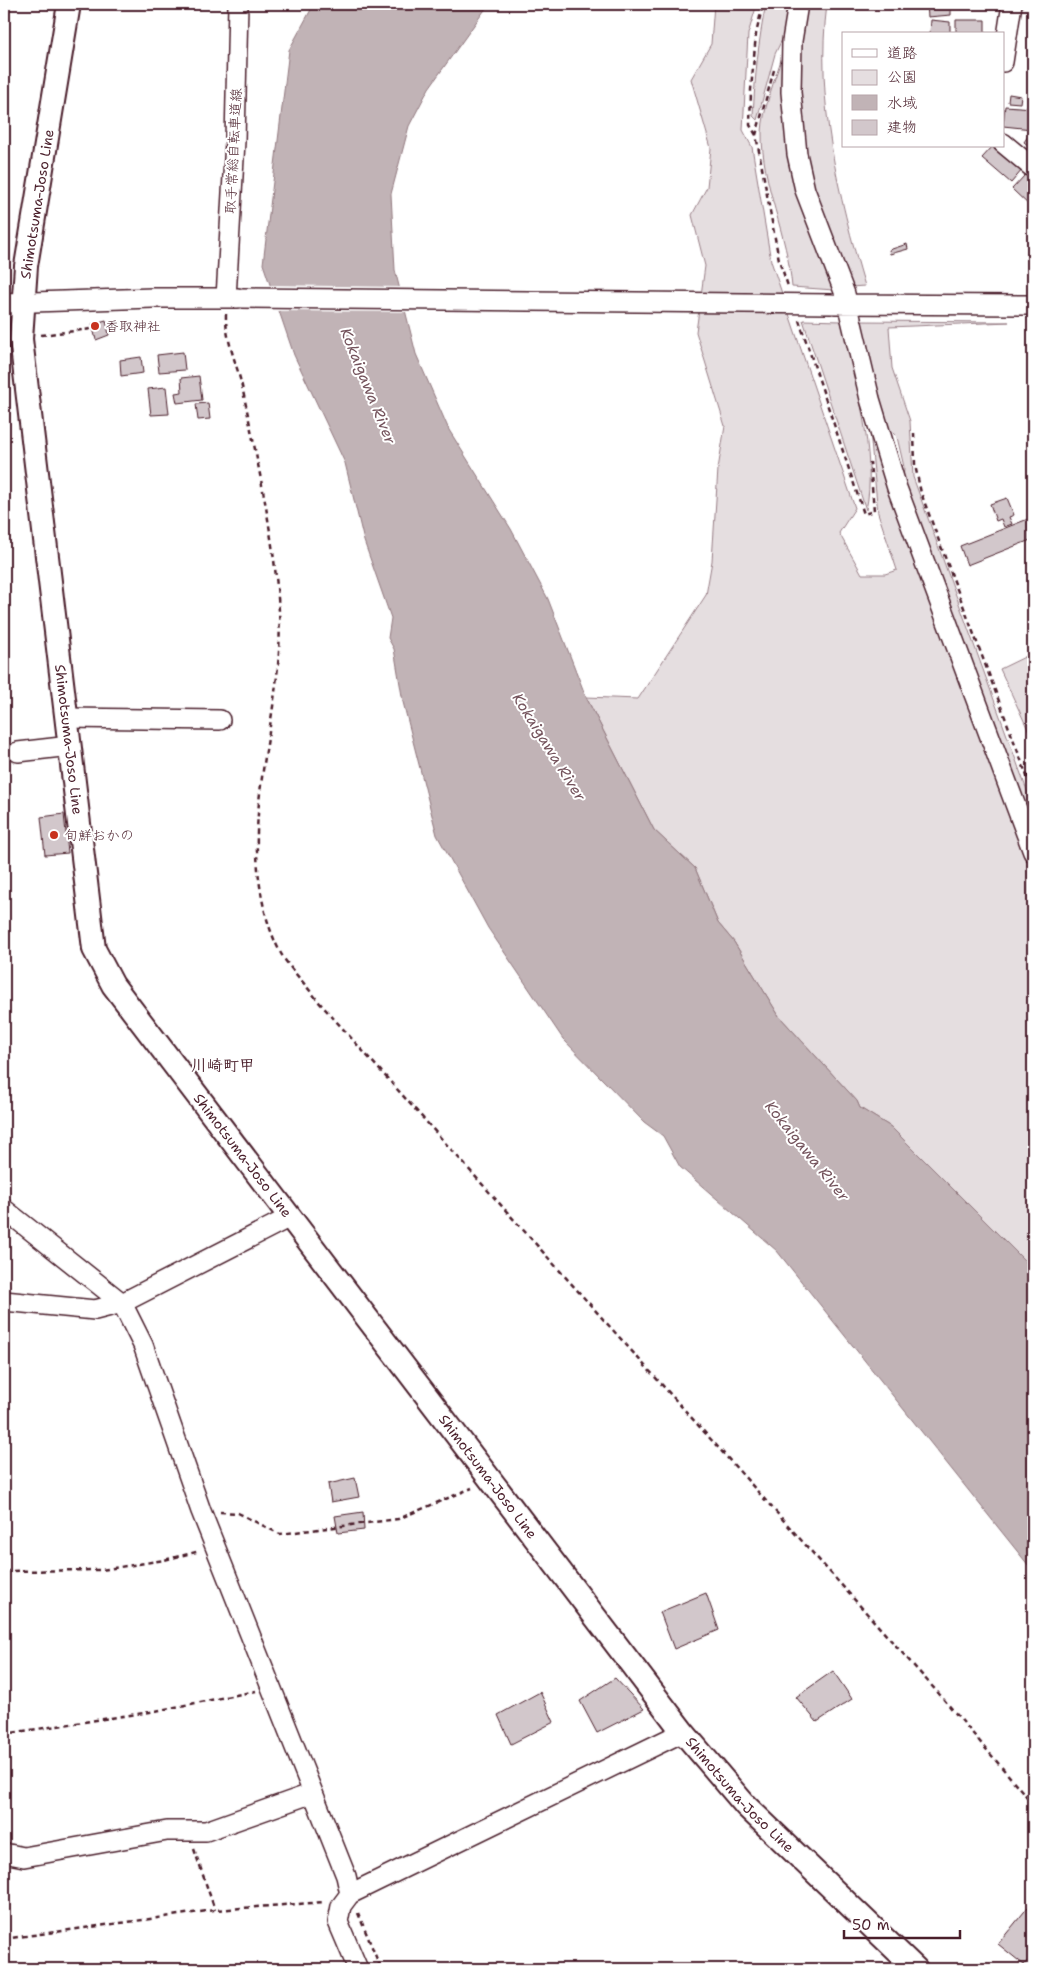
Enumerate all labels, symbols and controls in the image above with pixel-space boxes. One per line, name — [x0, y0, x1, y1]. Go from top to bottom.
legend — [842, 32, 1004, 148]
text: 道路 — [887, 43, 917, 63]
text: 公園 — [887, 67, 917, 87]
street label: 取手常総自転車道線 — [221, 88, 245, 214]
text: 水域 — [887, 93, 917, 113]
text: 建物 — [887, 117, 917, 137]
street label: Shimotsuma-Joso Line — [16, 128, 58, 280]
place label: 香取神社 — [105, 317, 161, 335]
marker: 香取神社 — [89, 320, 101, 332]
water label: Kokaigawa River — [336, 325, 401, 448]
street label: Shimotsuma-Joso Line — [51, 663, 87, 816]
water label: Kokaigawa River — [508, 689, 591, 805]
place label: 旬鮮おかの — [64, 826, 134, 844]
marker: 旬鮮おかの — [48, 829, 60, 841]
district label: 川崎町甲 — [191, 1055, 255, 1076]
street label: Shimotsuma-Joso Line — [190, 1090, 296, 1221]
water label: Kokaigawa River — [760, 1097, 854, 1206]
street label: Shimotsuma-Joso Line — [435, 1411, 541, 1542]
street label: Shimotsuma-Joso Line — [682, 1733, 798, 1856]
scale bar — [844, 1908, 961, 1940]
text: 50 m — [852, 1915, 890, 1935]

